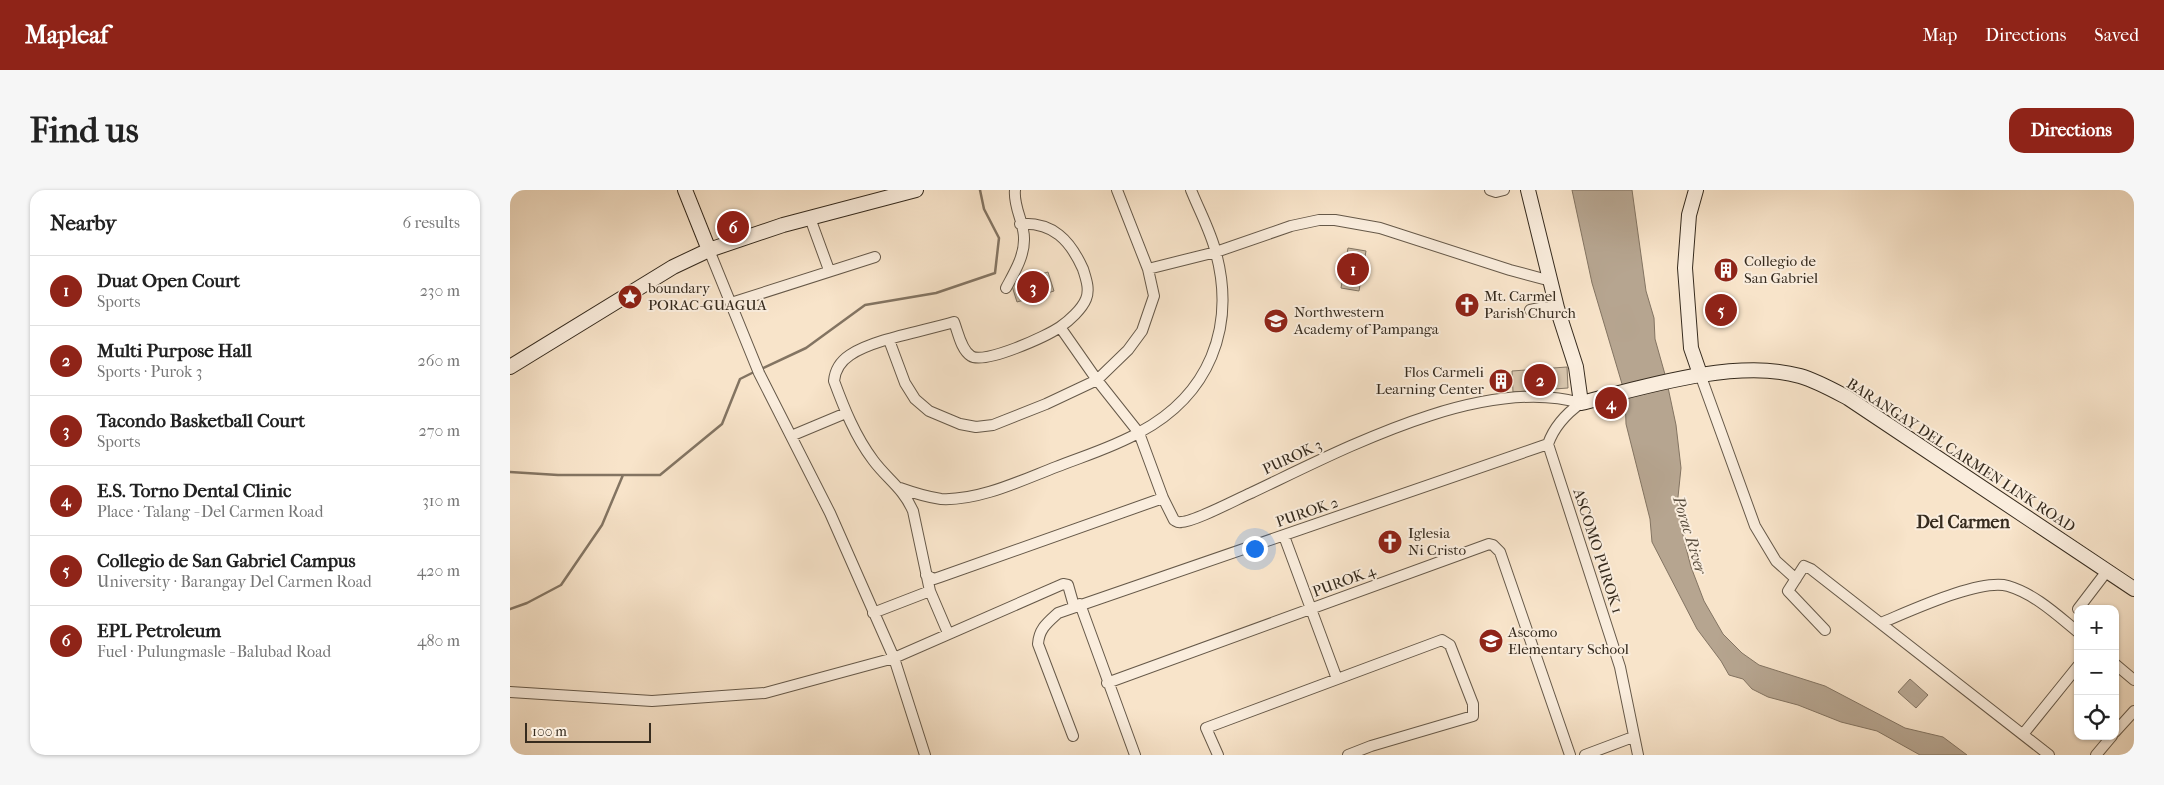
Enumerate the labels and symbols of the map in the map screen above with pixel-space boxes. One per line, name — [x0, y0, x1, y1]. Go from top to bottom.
pin: 6 — [717, 208, 749, 246]
pin: 1 — [1337, 250, 1369, 288]
place label: Collegio de San Gabriel — [1744, 252, 1818, 287]
building icon: Collegio de San Gabriel — [1713, 257, 1739, 283]
pin: 3 — [1017, 268, 1049, 306]
place label: boundary PORAC-GUAGUA — [647, 279, 767, 314]
place icon: boundary PORAC-GUAGUA — [617, 284, 643, 310]
place label: Mt. Carmel Parish Church — [1484, 287, 1576, 322]
pin: 5 — [1705, 291, 1737, 329]
church icon: Mt. Carmel Parish Church — [1454, 292, 1480, 318]
place label: Northwestern Academy of Pampanga — [1293, 303, 1440, 338]
school or university icon: Northwestern Academy of Pampanga — [1263, 308, 1289, 334]
pin: 2 — [1524, 361, 1556, 399]
place label: Flos Carmeli Learning Center — [1376, 363, 1485, 398]
building icon: Flos Carmeli Learning Center — [1488, 368, 1514, 394]
street label: BARANGAY DEL CARMEN LINK ROAD — [1843, 374, 2079, 536]
pin: 4 — [1595, 384, 1627, 422]
street label: PUROK 3 — [1260, 436, 1324, 478]
street label: ASCOMO PUROK 1 — [1569, 485, 1627, 616]
street label: PUROK 2 — [1273, 493, 1341, 531]
water label: Porac River — [1669, 493, 1711, 578]
district label: Del Carmen — [1916, 512, 2010, 533]
place label: Iglesia Ni Cristo — [1408, 524, 1467, 559]
church icon: Iglesia Ni Cristo — [1377, 529, 1403, 555]
your location — [1242, 536, 1268, 562]
street label: PUROK 4 — [1310, 561, 1379, 601]
place label: Ascomo Elementary School — [1507, 623, 1629, 658]
school or university icon: Ascomo Elementary School — [1478, 628, 1504, 654]
scale bar — [525, 720, 651, 743]

